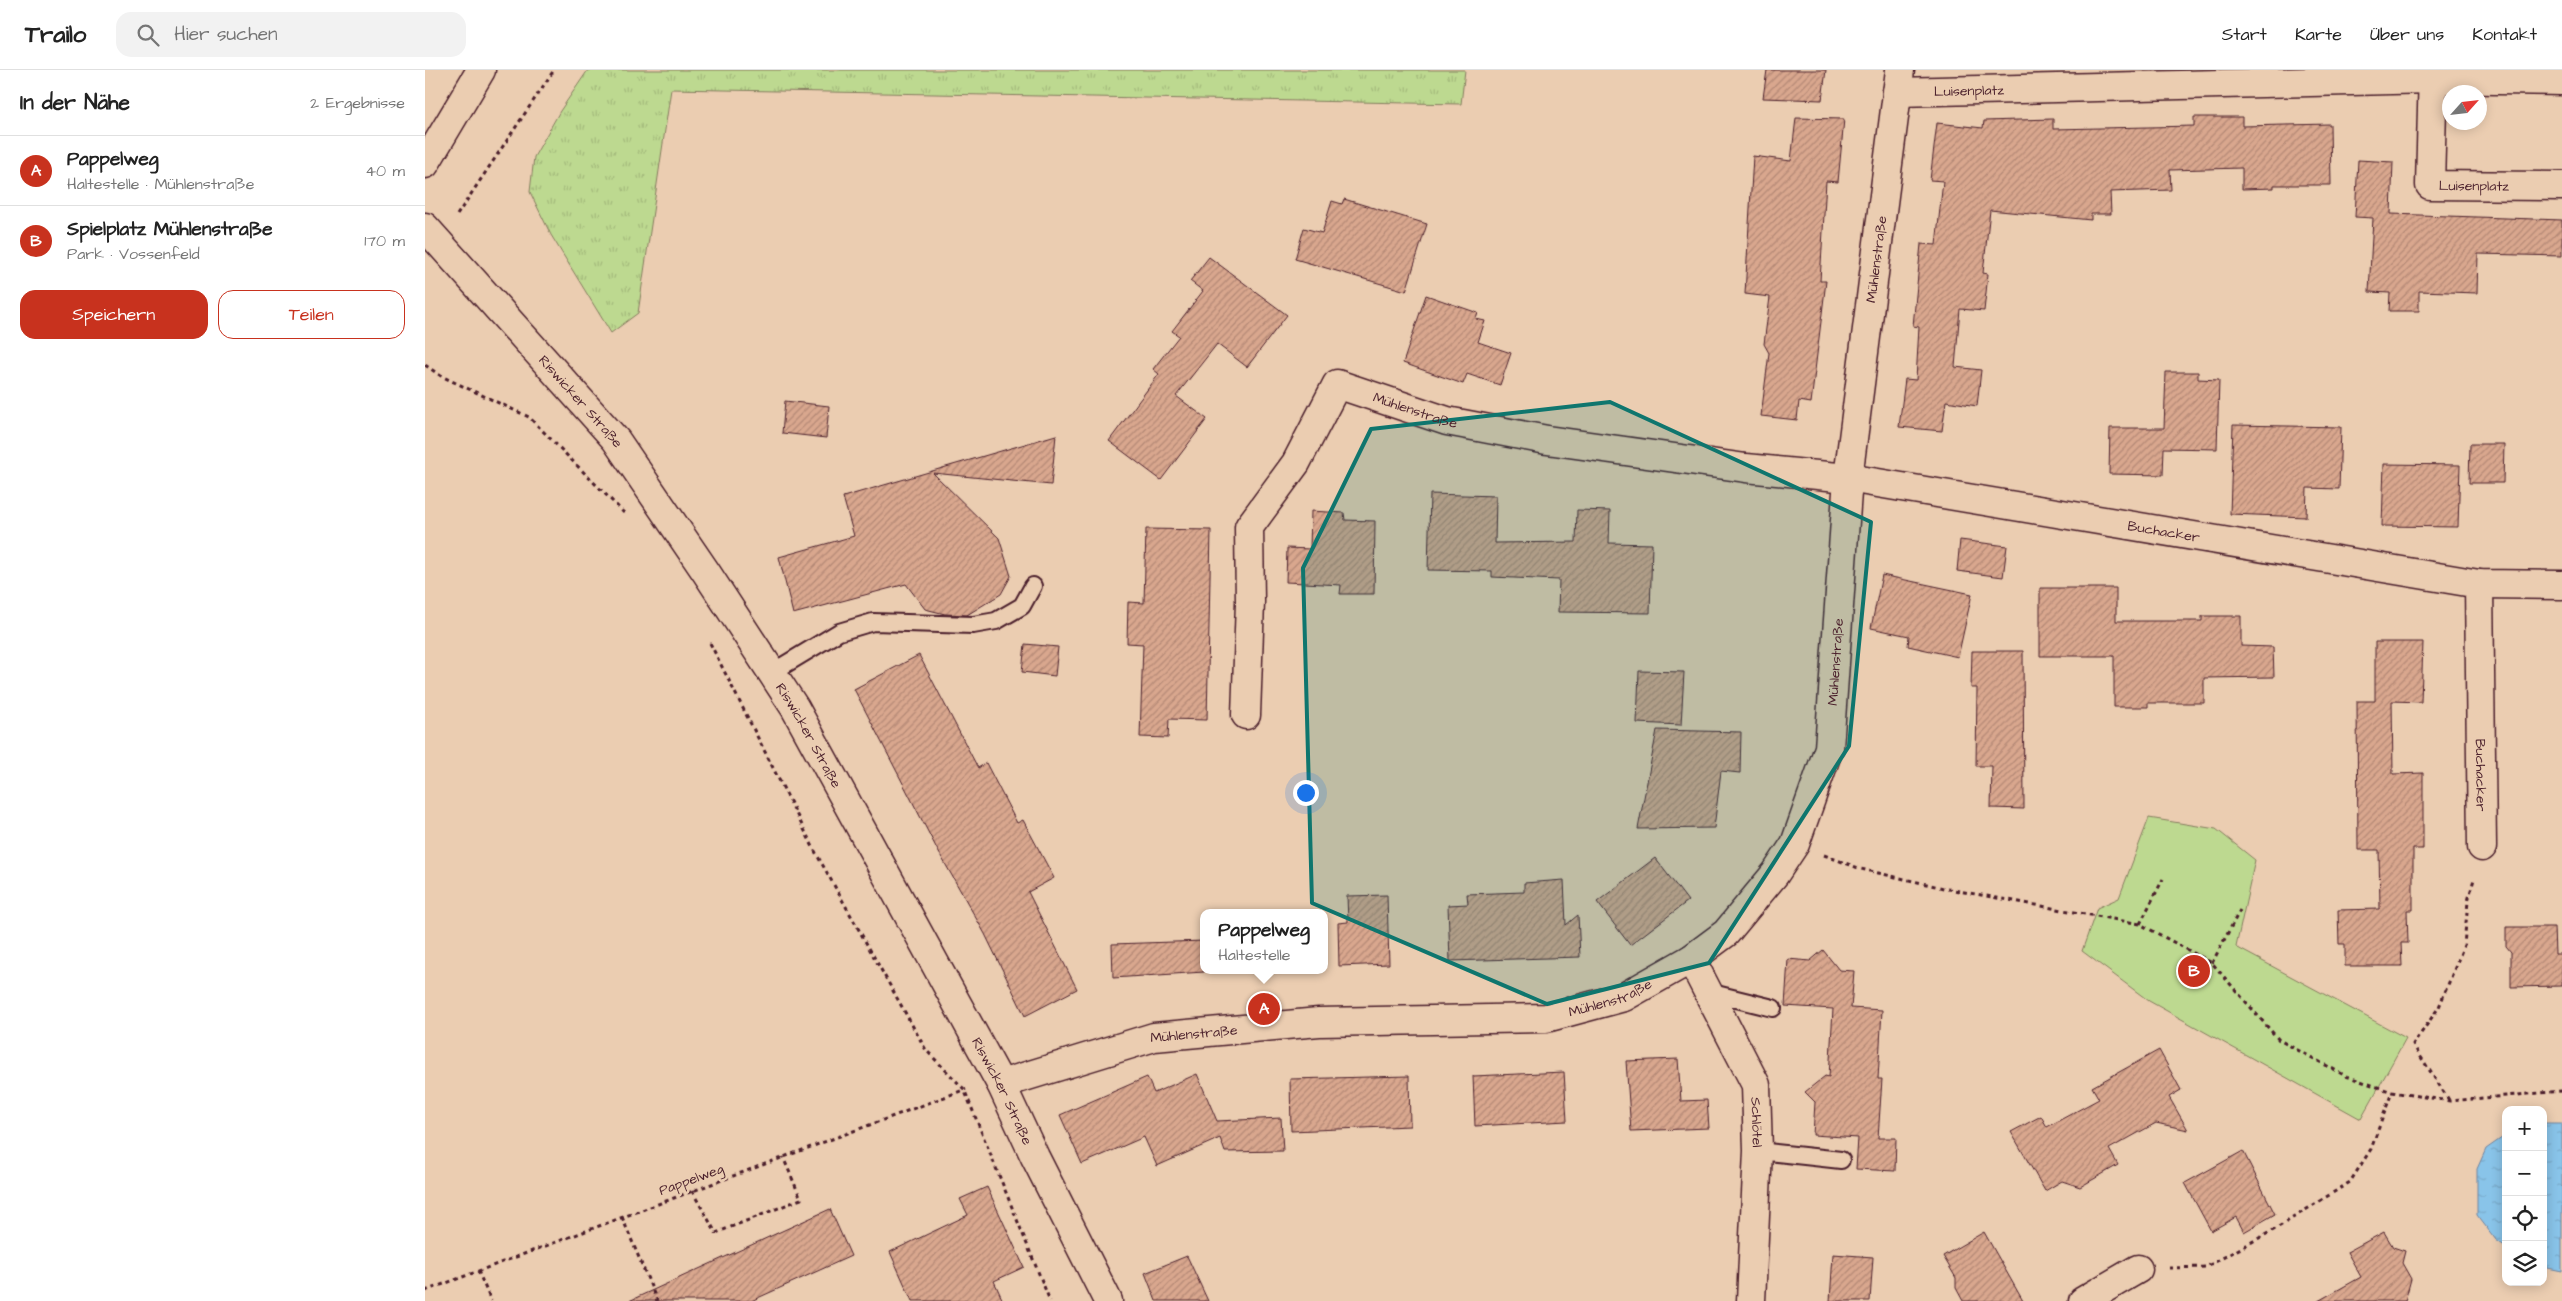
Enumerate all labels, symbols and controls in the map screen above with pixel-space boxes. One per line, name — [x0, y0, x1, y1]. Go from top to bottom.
search box — [116, 12, 466, 57]
text: Trailo — [25, 18, 86, 52]
icon: search — [134, 21, 162, 49]
text: Hier suchen — [174, 21, 277, 48]
text: Start — [2222, 22, 2267, 47]
text: Karte — [2295, 22, 2342, 47]
text: Über uns — [2370, 22, 2444, 47]
text: Kontakt — [2472, 22, 2537, 47]
street label: Luisenplatz — [1934, 80, 2004, 102]
north arrow — [2442, 85, 2487, 130]
text: In der Nähe — [20, 88, 130, 117]
text: 2 Ergebnisse — [310, 92, 405, 114]
text: Pappelweg — [67, 146, 159, 173]
text: A — [31, 160, 41, 182]
text: 40 m — [365, 160, 405, 182]
text: Haltestelle · Mühlenstraße — [67, 173, 254, 195]
street label: Luisenplatz — [2439, 176, 2509, 197]
street label: Mühlenstraße — [1861, 214, 1892, 304]
text: Spielplatz Mühlenstraße — [67, 216, 273, 243]
text: B — [30, 230, 42, 252]
text: 170 m — [364, 230, 405, 252]
text: Park · Vossenfeld — [67, 243, 200, 265]
button: Speichern — [20, 290, 208, 339]
button: Teilen — [218, 290, 405, 339]
street label: Riswicker Straße — [534, 351, 628, 452]
street label: Mühlenstraße — [1370, 388, 1459, 434]
street label: Buchacker — [2126, 516, 2201, 548]
street label: Mühlenstraße — [1823, 617, 1849, 706]
street label: Riswicker Straße — [770, 679, 846, 792]
street label: Buchacker — [2470, 739, 2491, 812]
your location — [1293, 780, 1319, 806]
popup — [1200, 909, 1328, 974]
text: Pappelweg — [1218, 917, 1310, 944]
text: Haltestelle — [1218, 944, 1290, 966]
pin: B — [2178, 952, 2210, 990]
street label: Mühlenstraße — [1566, 974, 1656, 1023]
pin: A — [1248, 990, 1280, 1028]
street label: Mühlenstraße — [1149, 1020, 1239, 1048]
street label: Riswicker Straße — [966, 1034, 1037, 1149]
street label: Schlötel — [1745, 1097, 1767, 1148]
map controls — [2502, 1106, 2547, 1286]
button: + — [2502, 1106, 2547, 1151]
button: − — [2502, 1151, 2547, 1196]
street label: Pappelweg — [656, 1159, 726, 1201]
button: locate — [2502, 1196, 2547, 1241]
button: layers — [2502, 1241, 2547, 1286]

